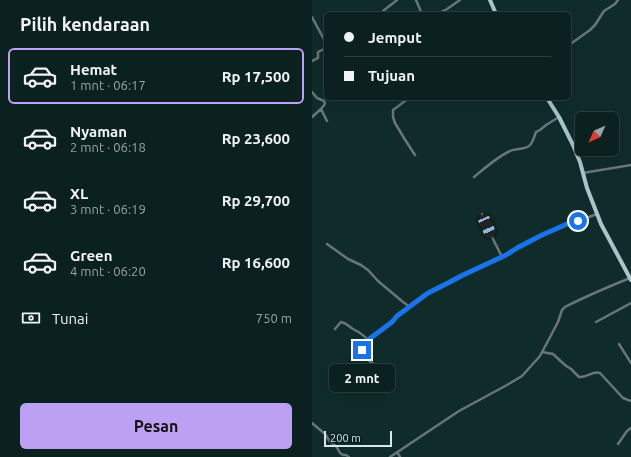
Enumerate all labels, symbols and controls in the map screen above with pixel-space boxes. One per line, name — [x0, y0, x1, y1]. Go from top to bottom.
text: Pilih kendaraan — [20, 14, 150, 34]
text: Jemput — [368, 29, 422, 46]
icon: car — [22, 58, 58, 94]
text: Hemat — [70, 61, 117, 78]
text: Tujuan — [368, 67, 415, 84]
text: Rp 17,500 — [222, 68, 290, 85]
text: 1 mnt · 06:17 — [70, 78, 146, 92]
north arrow — [575, 112, 619, 156]
map controls — [575, 112, 619, 156]
icon: car — [22, 120, 58, 156]
text: Nyaman — [70, 123, 127, 140]
text: Rp 23,600 — [222, 130, 290, 147]
text: 2 mnt · 06:18 — [70, 140, 146, 154]
icon: car — [22, 182, 58, 218]
text: XL — [70, 185, 88, 202]
text: Rp 29,700 — [222, 192, 290, 209]
text: 3 mnt · 06:19 — [70, 202, 146, 216]
route start — [569, 212, 587, 230]
car — [477, 213, 497, 239]
icon: car — [22, 244, 58, 280]
text: Green — [70, 247, 112, 264]
text: Rp 16,600 — [222, 254, 290, 271]
text: 4 mnt · 06:20 — [70, 264, 146, 278]
icon: cash — [20, 307, 42, 329]
text: Tunai — [52, 310, 88, 327]
text: 750 m — [256, 311, 292, 325]
route end — [353, 341, 371, 359]
callout: 2 mnt — [329, 364, 395, 392]
text: 2 mnt — [345, 371, 379, 385]
button: Pesan — [20, 403, 292, 449]
scale bar — [324, 429, 392, 448]
text: 200 m — [330, 432, 361, 444]

